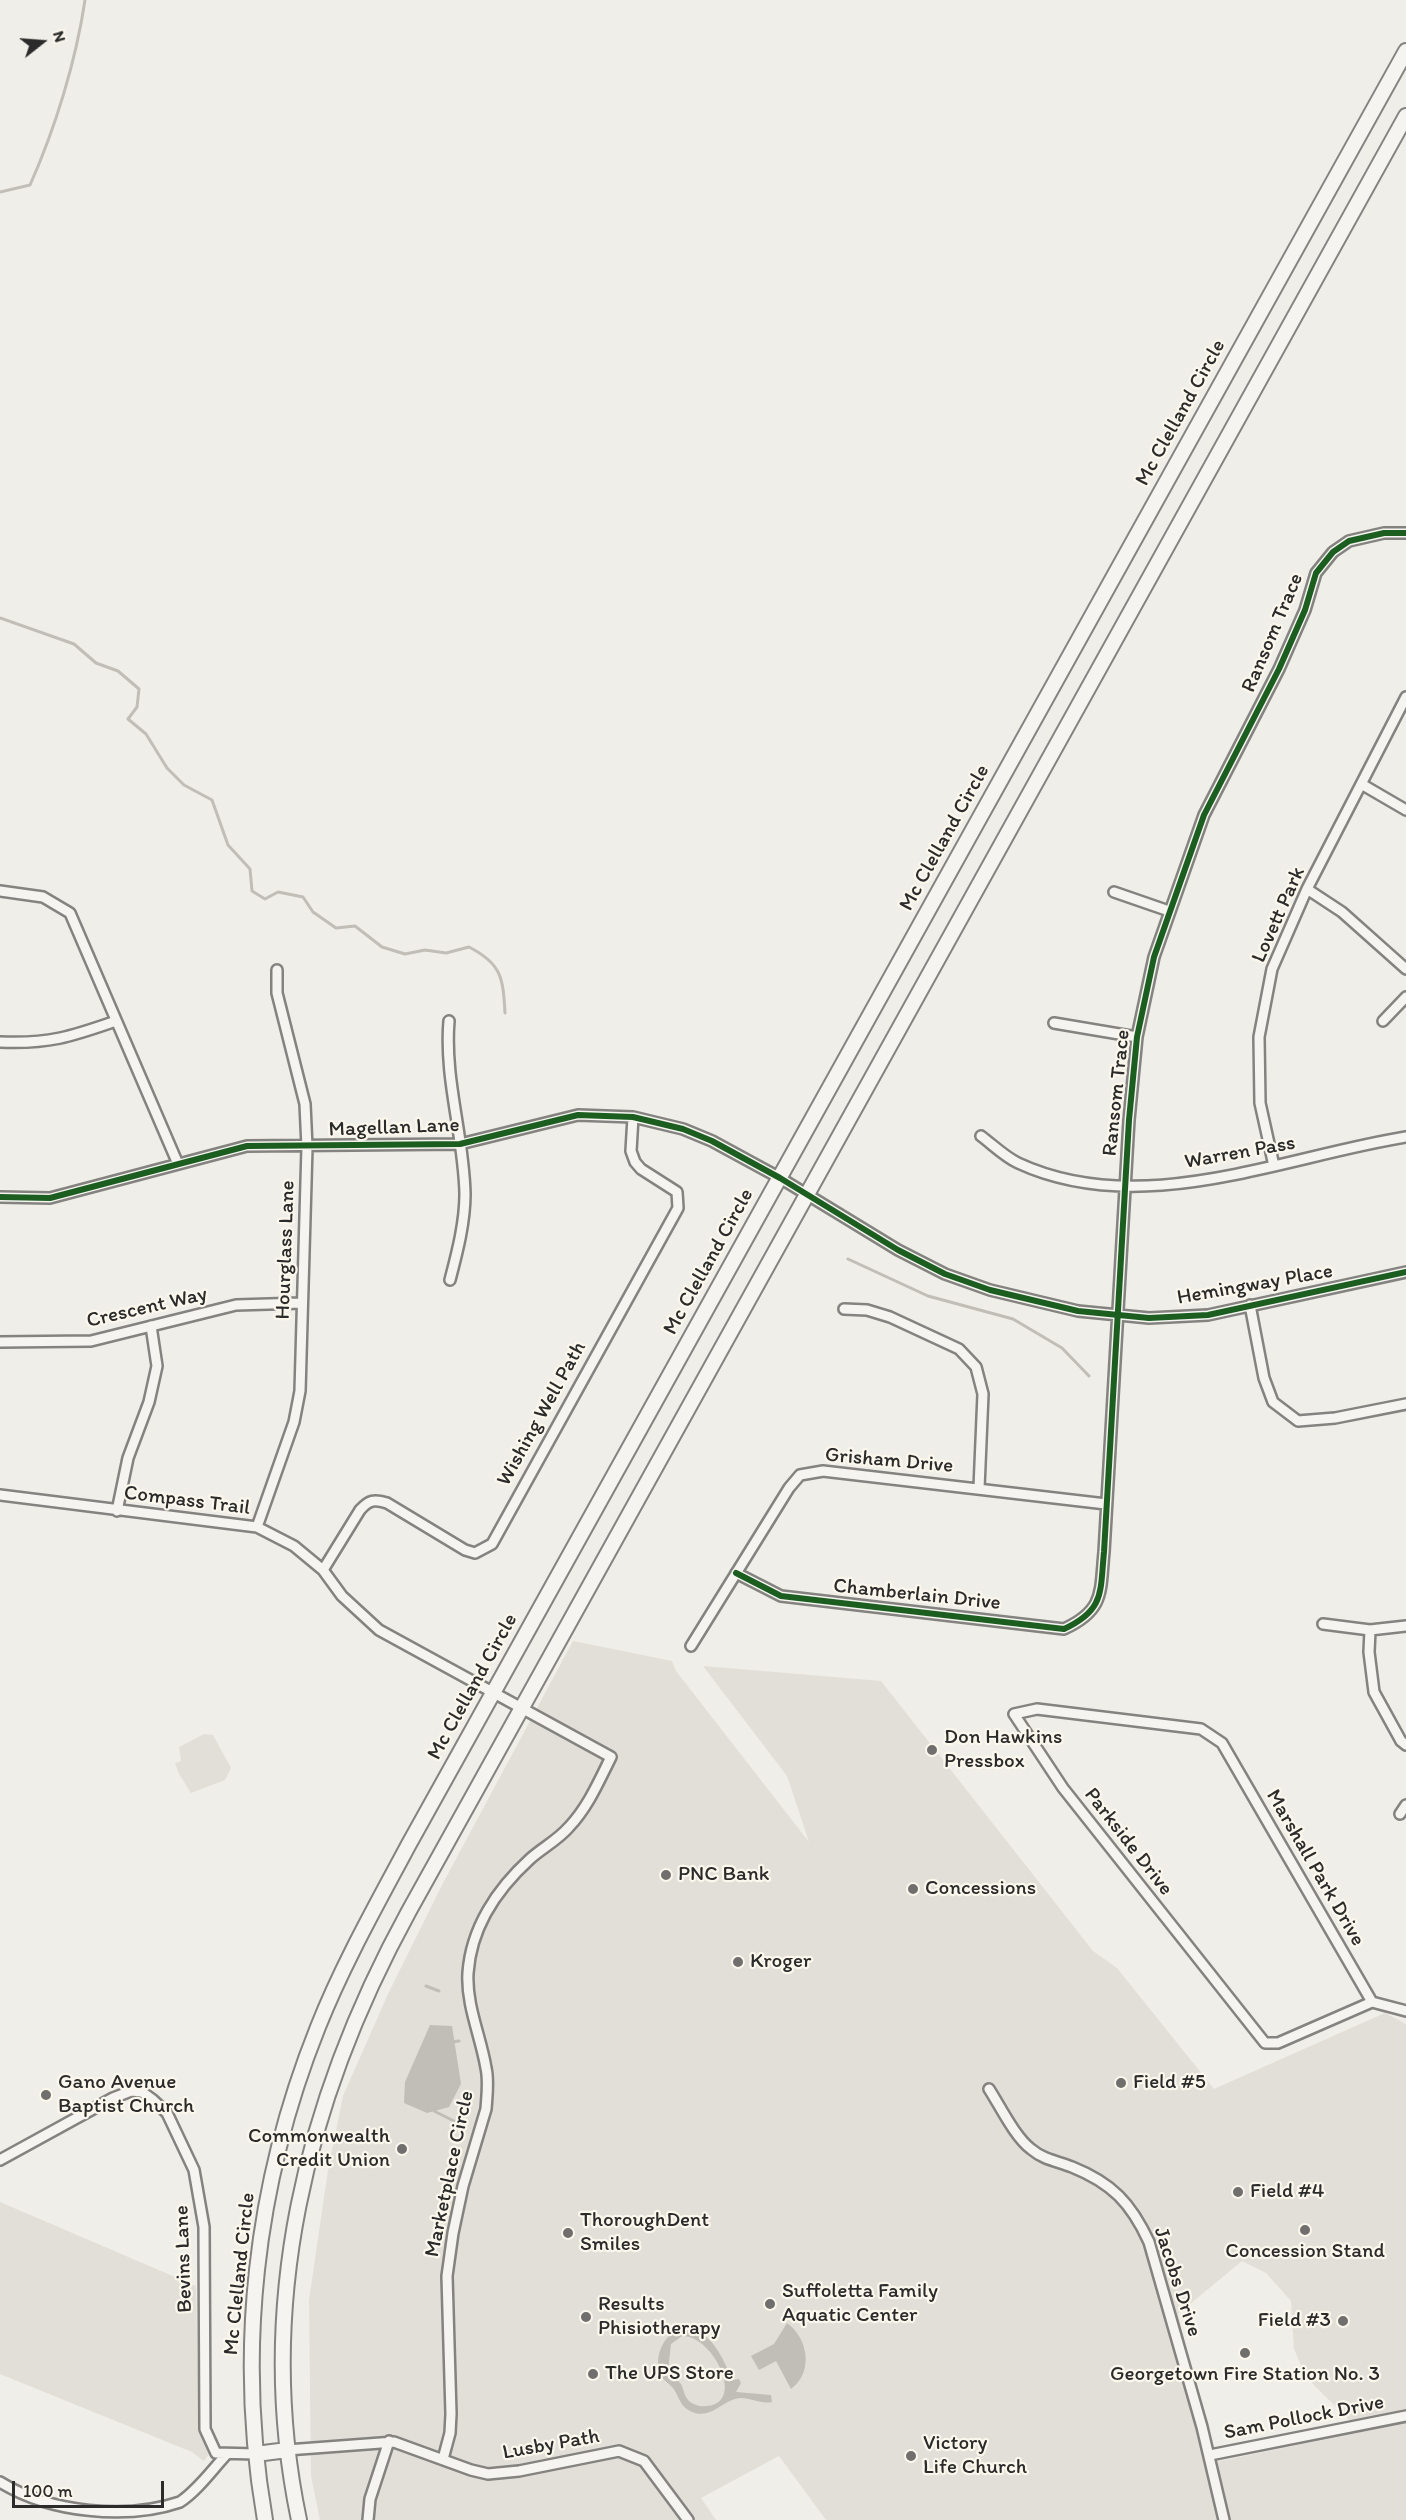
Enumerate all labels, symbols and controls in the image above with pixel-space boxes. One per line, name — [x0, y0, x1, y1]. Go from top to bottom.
north arrow — [12, 12, 72, 72]
text: N — [49, 29, 70, 45]
street label: Mc Clelland Circle — [1130, 335, 1232, 491]
street label: Ransom Trace — [1237, 570, 1309, 696]
street label: Mc Clelland Circle — [894, 760, 996, 916]
street label: Lovett Park — [1247, 863, 1311, 967]
street label: Ransom Trace — [1098, 1029, 1136, 1157]
street label: Magellan Lane — [328, 1113, 460, 1143]
street label: Warren Pass — [1183, 1131, 1297, 1175]
street label: Hourglass Lane — [271, 1180, 301, 1320]
street label: Mc Clelland Circle — [658, 1184, 760, 1340]
street label: Hemingway Place — [1175, 1259, 1335, 1311]
street label: Crescent Way — [84, 1282, 210, 1334]
street label: Wishing Well Path — [492, 1338, 592, 1490]
street label: Grisham Drive — [824, 1443, 954, 1479]
street label: Compass Trail — [122, 1481, 252, 1521]
street label: Chamberlain Drive — [832, 1574, 1002, 1616]
street label: Mc Clelland Circle — [422, 1609, 524, 1765]
place label: Don Hawkins Pressbox — [944, 1725, 1062, 1775]
marker: Don Hawkins Pressbox — [925, 1743, 939, 1757]
street label: Parkside Drive — [1078, 1783, 1178, 1901]
street label: Marshall Park Drive — [1260, 1785, 1370, 1951]
place label: PNC Bank — [678, 1862, 769, 1888]
marker: PNC Bank — [659, 1868, 673, 1882]
place label: Concessions — [925, 1876, 1036, 1902]
marker: Concessions — [906, 1882, 920, 1896]
place label: Kroger — [750, 1949, 811, 1975]
marker: Kroger — [731, 1955, 745, 1969]
place label: Gano Avenue Baptist Church — [58, 2070, 194, 2120]
place label: Field #5 — [1133, 2070, 1206, 2096]
marker: Field #5 — [1114, 2076, 1128, 2090]
marker: Gano Avenue Baptist Church — [39, 2088, 53, 2102]
street label: Marketplace Circle — [420, 2088, 480, 2260]
place label: Commonwealth Credit Union — [248, 2124, 390, 2174]
marker: Commonwealth Credit Union — [395, 2142, 409, 2156]
place label: Field #4 — [1250, 2179, 1324, 2205]
marker: Field #4 — [1231, 2185, 1245, 2199]
street label: Mc Clelland Circle — [219, 2191, 261, 2357]
street label: Bevins Lane — [170, 2205, 198, 2313]
place label: ThoroughDent Smiles — [580, 2208, 709, 2258]
marker: Concession Stand — [1298, 2223, 1312, 2237]
street label: Jacobs Drive — [1147, 2224, 1207, 2340]
marker: ThoroughDent Smiles — [561, 2226, 575, 2240]
place label: Concession Stand — [1225, 2239, 1385, 2265]
place label: Suffoletta Family Aquatic Center — [782, 2279, 938, 2329]
place label: Results Phisiotherapy — [598, 2292, 720, 2342]
marker: Suffoletta Family Aquatic Center — [763, 2297, 777, 2311]
place label: Field #3 — [1258, 2308, 1331, 2334]
marker: Results Phisiotherapy — [579, 2310, 593, 2324]
marker: Field #3 — [1336, 2314, 1350, 2328]
marker: Georgetown Fire Station No. 3 — [1238, 2346, 1252, 2360]
place label: The UPS Store — [605, 2361, 734, 2387]
place label: Georgetown Fire Station No. 3 — [1110, 2362, 1380, 2388]
marker: The UPS Store — [586, 2367, 600, 2381]
street label: Sam Pollock Drive — [1222, 2390, 1386, 2446]
street label: Lusby Path — [501, 2424, 601, 2466]
place label: Victory Life Church — [923, 2431, 1027, 2481]
marker: Victory Life Church — [904, 2449, 918, 2463]
scale bar — [15, 2469, 166, 2507]
text: 100 m — [23, 2480, 73, 2502]

